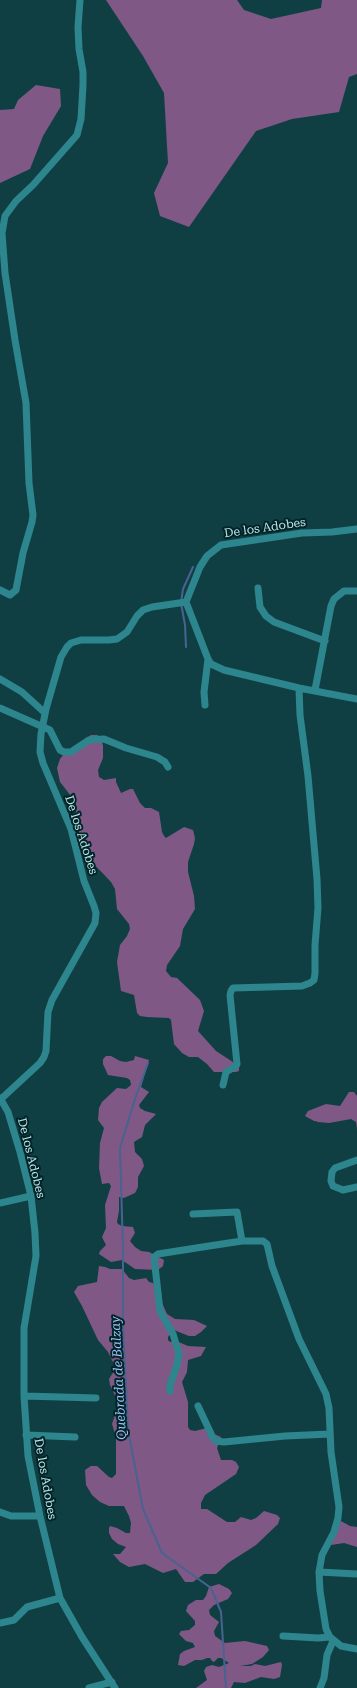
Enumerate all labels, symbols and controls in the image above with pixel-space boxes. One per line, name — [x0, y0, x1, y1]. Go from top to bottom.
street label: De los Adobes — [223, 515, 307, 541]
street label: De los Adobes — [61, 794, 101, 876]
street label: De los Adobes — [14, 1116, 48, 1200]
water label: Quebrada de Balzay — [108, 1316, 130, 1440]
street label: De los Adobes — [31, 1437, 59, 1521]

